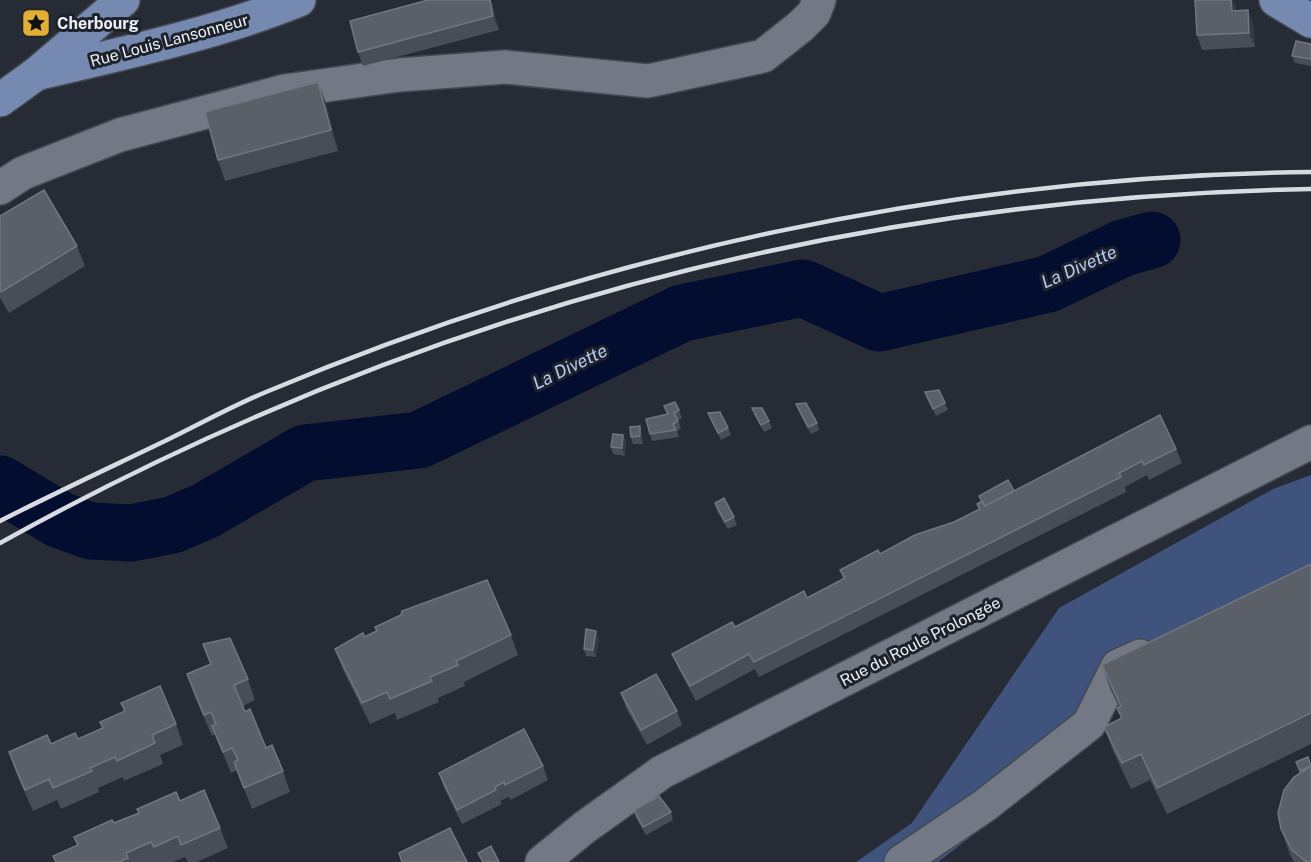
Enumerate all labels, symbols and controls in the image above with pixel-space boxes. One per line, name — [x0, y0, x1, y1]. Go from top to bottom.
place icon: Cherbourg — [20, 7, 52, 39]
street label: Rue Louis Lansonneur — [88, 10, 250, 71]
place label: Cherbourg — [57, 14, 139, 33]
water label: La Divette — [1038, 241, 1120, 292]
water label: La Divette — [529, 339, 611, 394]
street label: Rue du Roule Prolongée — [837, 593, 1004, 690]

